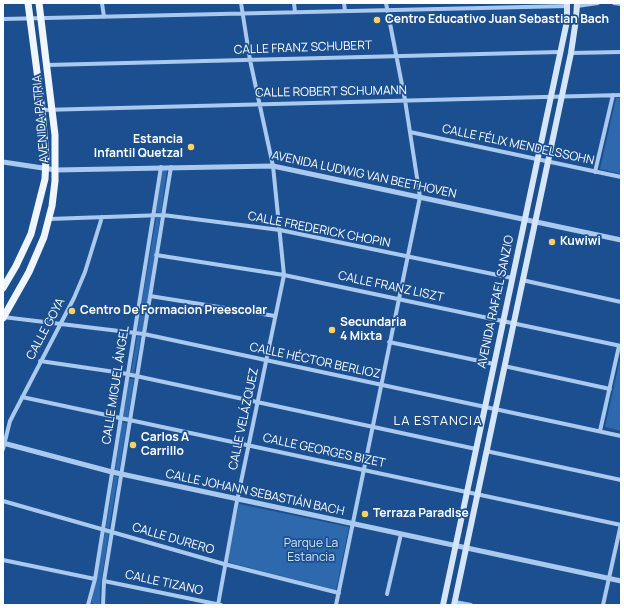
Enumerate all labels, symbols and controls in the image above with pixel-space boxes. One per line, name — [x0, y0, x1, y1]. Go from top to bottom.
place label: Centro Educativo Juan Sebastian Bach — [385, 13, 609, 27]
marker: Centro Educativo Juan Sebastian Bach — [372, 15, 382, 25]
street label: CALLE FRANZ SCHUBERT — [234, 38, 372, 58]
street label: AVENIDA PATRIA — [30, 74, 52, 164]
street label: CALLE ROBERT SCHUMANN — [255, 83, 407, 101]
street label: CALLE FÉLIX MENDELSSOHN — [441, 122, 595, 168]
place label: Estancia Infantil Quetzal — [94, 133, 183, 161]
marker: Estancia Infantil Quetzal — [186, 142, 196, 152]
street label: AVENIDA LUDWIG VAN BEETHOVEN — [270, 148, 458, 202]
street label: CALLE FREDERICK CHOPIN — [246, 209, 392, 251]
street label: AVENIDA RAFAEL SANZIO — [475, 234, 517, 370]
place label: Kuwiwi — [560, 235, 601, 249]
marker: Kuwiwi — [547, 237, 557, 247]
street label: CALLE FRANZ LISZT — [337, 269, 445, 305]
street label: CALLE GOYA — [24, 296, 68, 362]
place label: Centro De Formacion Preescolar — [80, 304, 267, 318]
marker: Centro De Formacion Preescolar — [67, 306, 77, 316]
place label: Secundaria 4 Mixta — [340, 316, 406, 344]
street label: CALLE MIGUEL ÁNGEL — [100, 325, 132, 445]
marker: Secundaria 4 Mixta — [327, 325, 337, 335]
street label: CALLE HÉCTOR BERLIOZ — [248, 340, 382, 382]
street label: CALLE VELÁZQUEZ — [226, 367, 262, 471]
district label: LA ESTANCIA — [394, 413, 482, 429]
place label: Carlos A Carrillo — [141, 431, 189, 459]
street label: CALLE GEORGES BIZET — [261, 431, 387, 471]
marker: Carlos A Carrillo — [128, 440, 138, 450]
street label: CALLE JOHANN SEBASTIÁN BACH — [164, 467, 346, 519]
place label: Terraza Paradise — [373, 507, 469, 521]
marker: Terraza Paradise — [360, 509, 370, 519]
street label: CALLE DURERO — [130, 520, 216, 558]
park label: Parque La Estancia — [284, 537, 338, 565]
street label: CALLE TIZANO — [124, 568, 204, 598]

